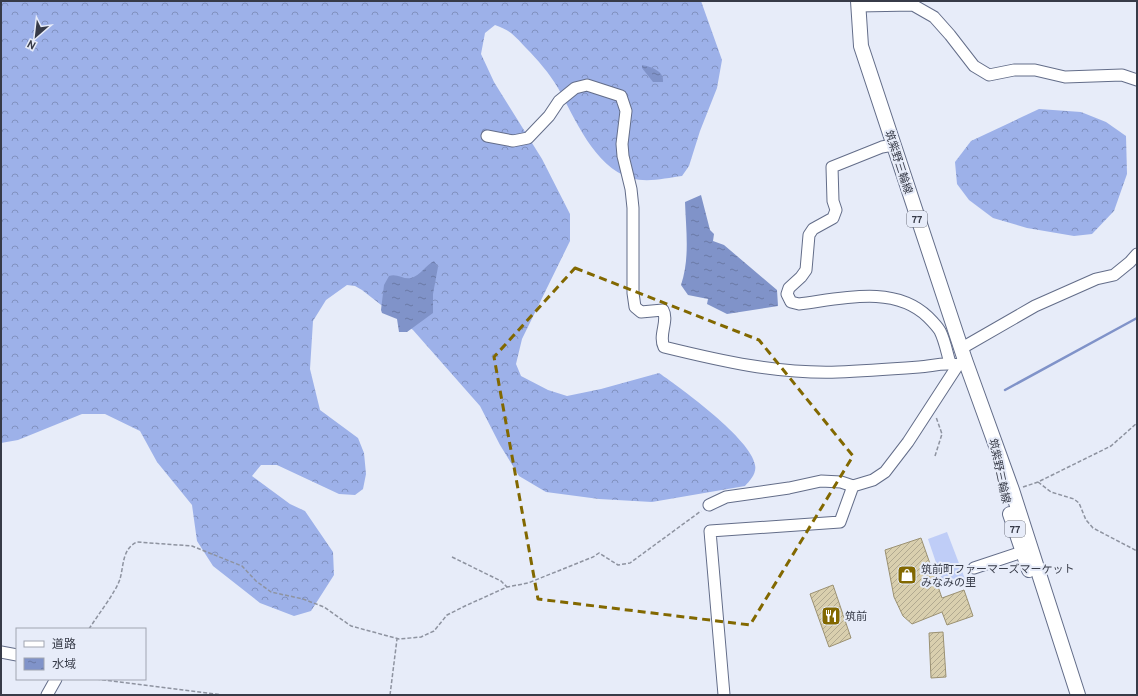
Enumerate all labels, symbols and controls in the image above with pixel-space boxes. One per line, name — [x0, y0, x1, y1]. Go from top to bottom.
north arrow — [16, 16, 56, 56]
text: N — [25, 36, 39, 52]
street label: 筑紫野三輪線 — [881, 129, 915, 196]
road number: 77 — [907, 211, 927, 227]
street label: 筑紫野三輪線 — [985, 437, 1013, 505]
road number: 77 — [1005, 521, 1025, 537]
place label: 筑前町ファーマーズマーケット みなみの里 — [921, 563, 1074, 590]
shop icon: 筑前町ファーマーズマーケット みなみの里 — [896, 564, 918, 586]
restaurant icon: 筑前 — [820, 605, 842, 627]
place label: 筑前 — [845, 610, 867, 624]
legend — [16, 628, 146, 680]
text: 道路 — [52, 637, 76, 653]
text: 水域 — [52, 657, 76, 673]

